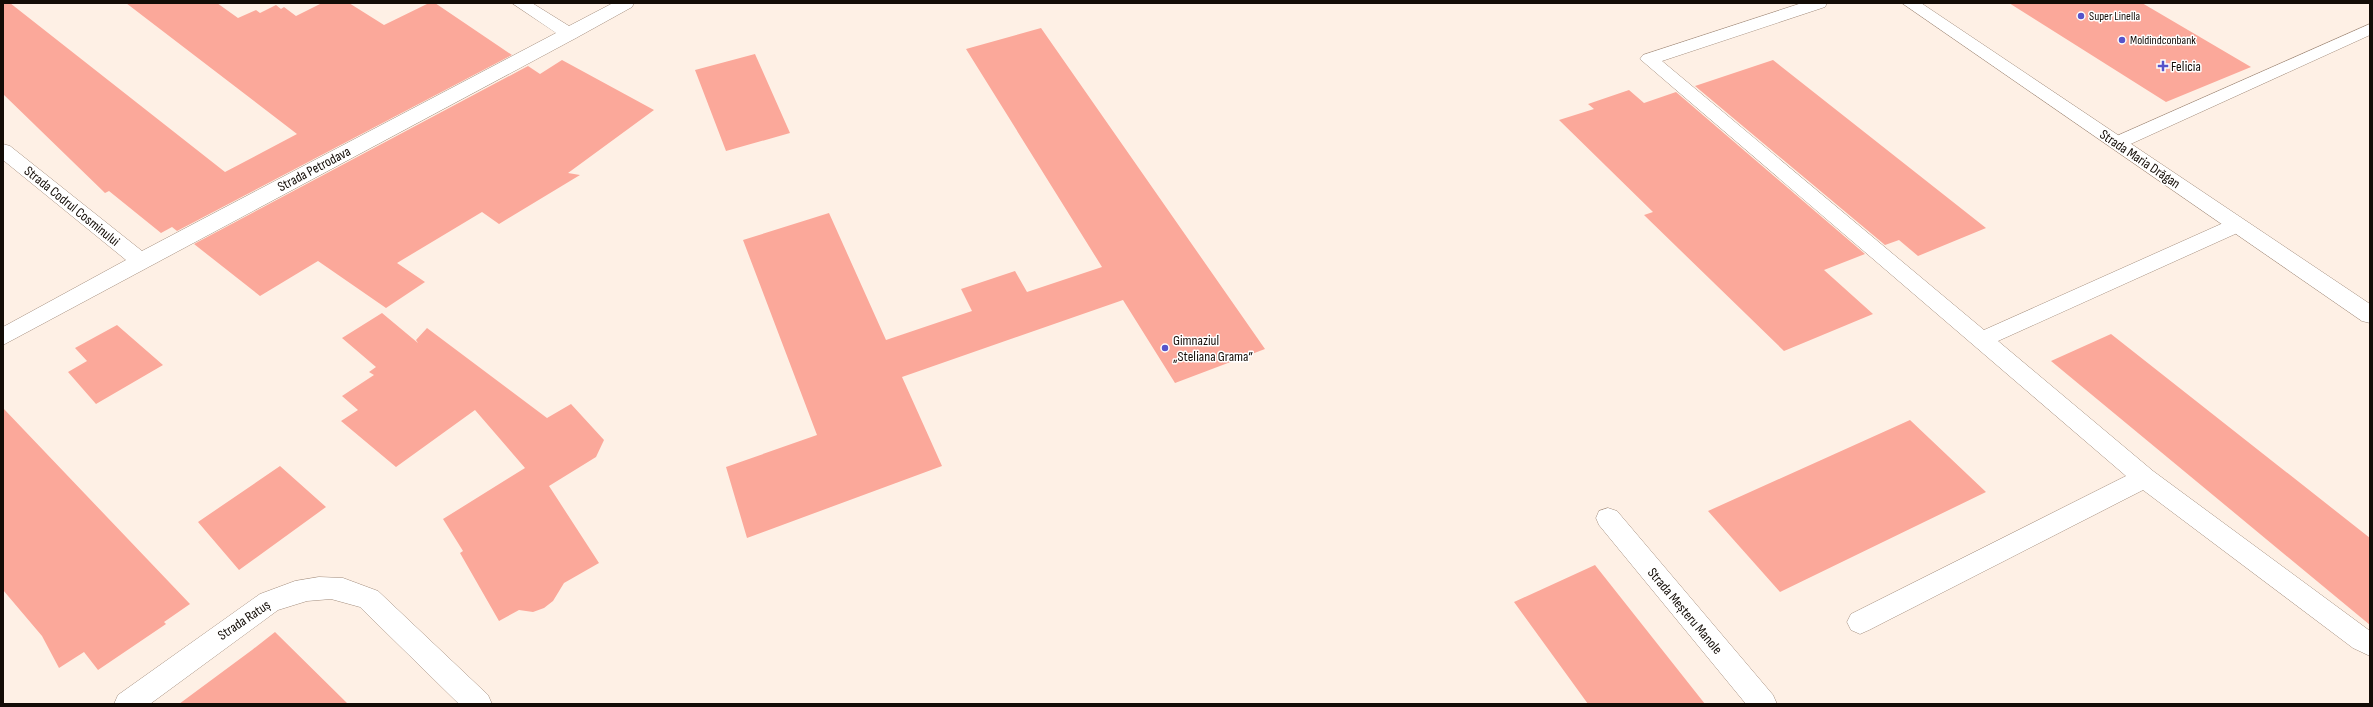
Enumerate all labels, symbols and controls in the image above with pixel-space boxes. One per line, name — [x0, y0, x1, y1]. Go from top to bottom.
place label: Super Linella — [2089, 9, 2140, 24]
marker: Super Linella — [2076, 11, 2086, 21]
place label: Moldindconbank — [2130, 33, 2196, 48]
marker: Moldindconbank — [2117, 35, 2127, 45]
place label: Felicia — [2171, 58, 2201, 75]
marker: Felicia — [2158, 61, 2168, 71]
street label: Strada Maria Drăgan — [2096, 126, 2184, 192]
street label: Strada Petrodava — [275, 143, 353, 195]
street label: Strada Codrul Cosminului — [21, 162, 123, 250]
place label: Gimnaziul „Steliana Grama” — [1173, 332, 1253, 365]
marker: Gimnaziul „Steliana Grama” — [1160, 343, 1170, 353]
street label: Strada Meșteru Manole — [1644, 564, 1726, 658]
street label: Strada Ratuș — [214, 596, 274, 644]

